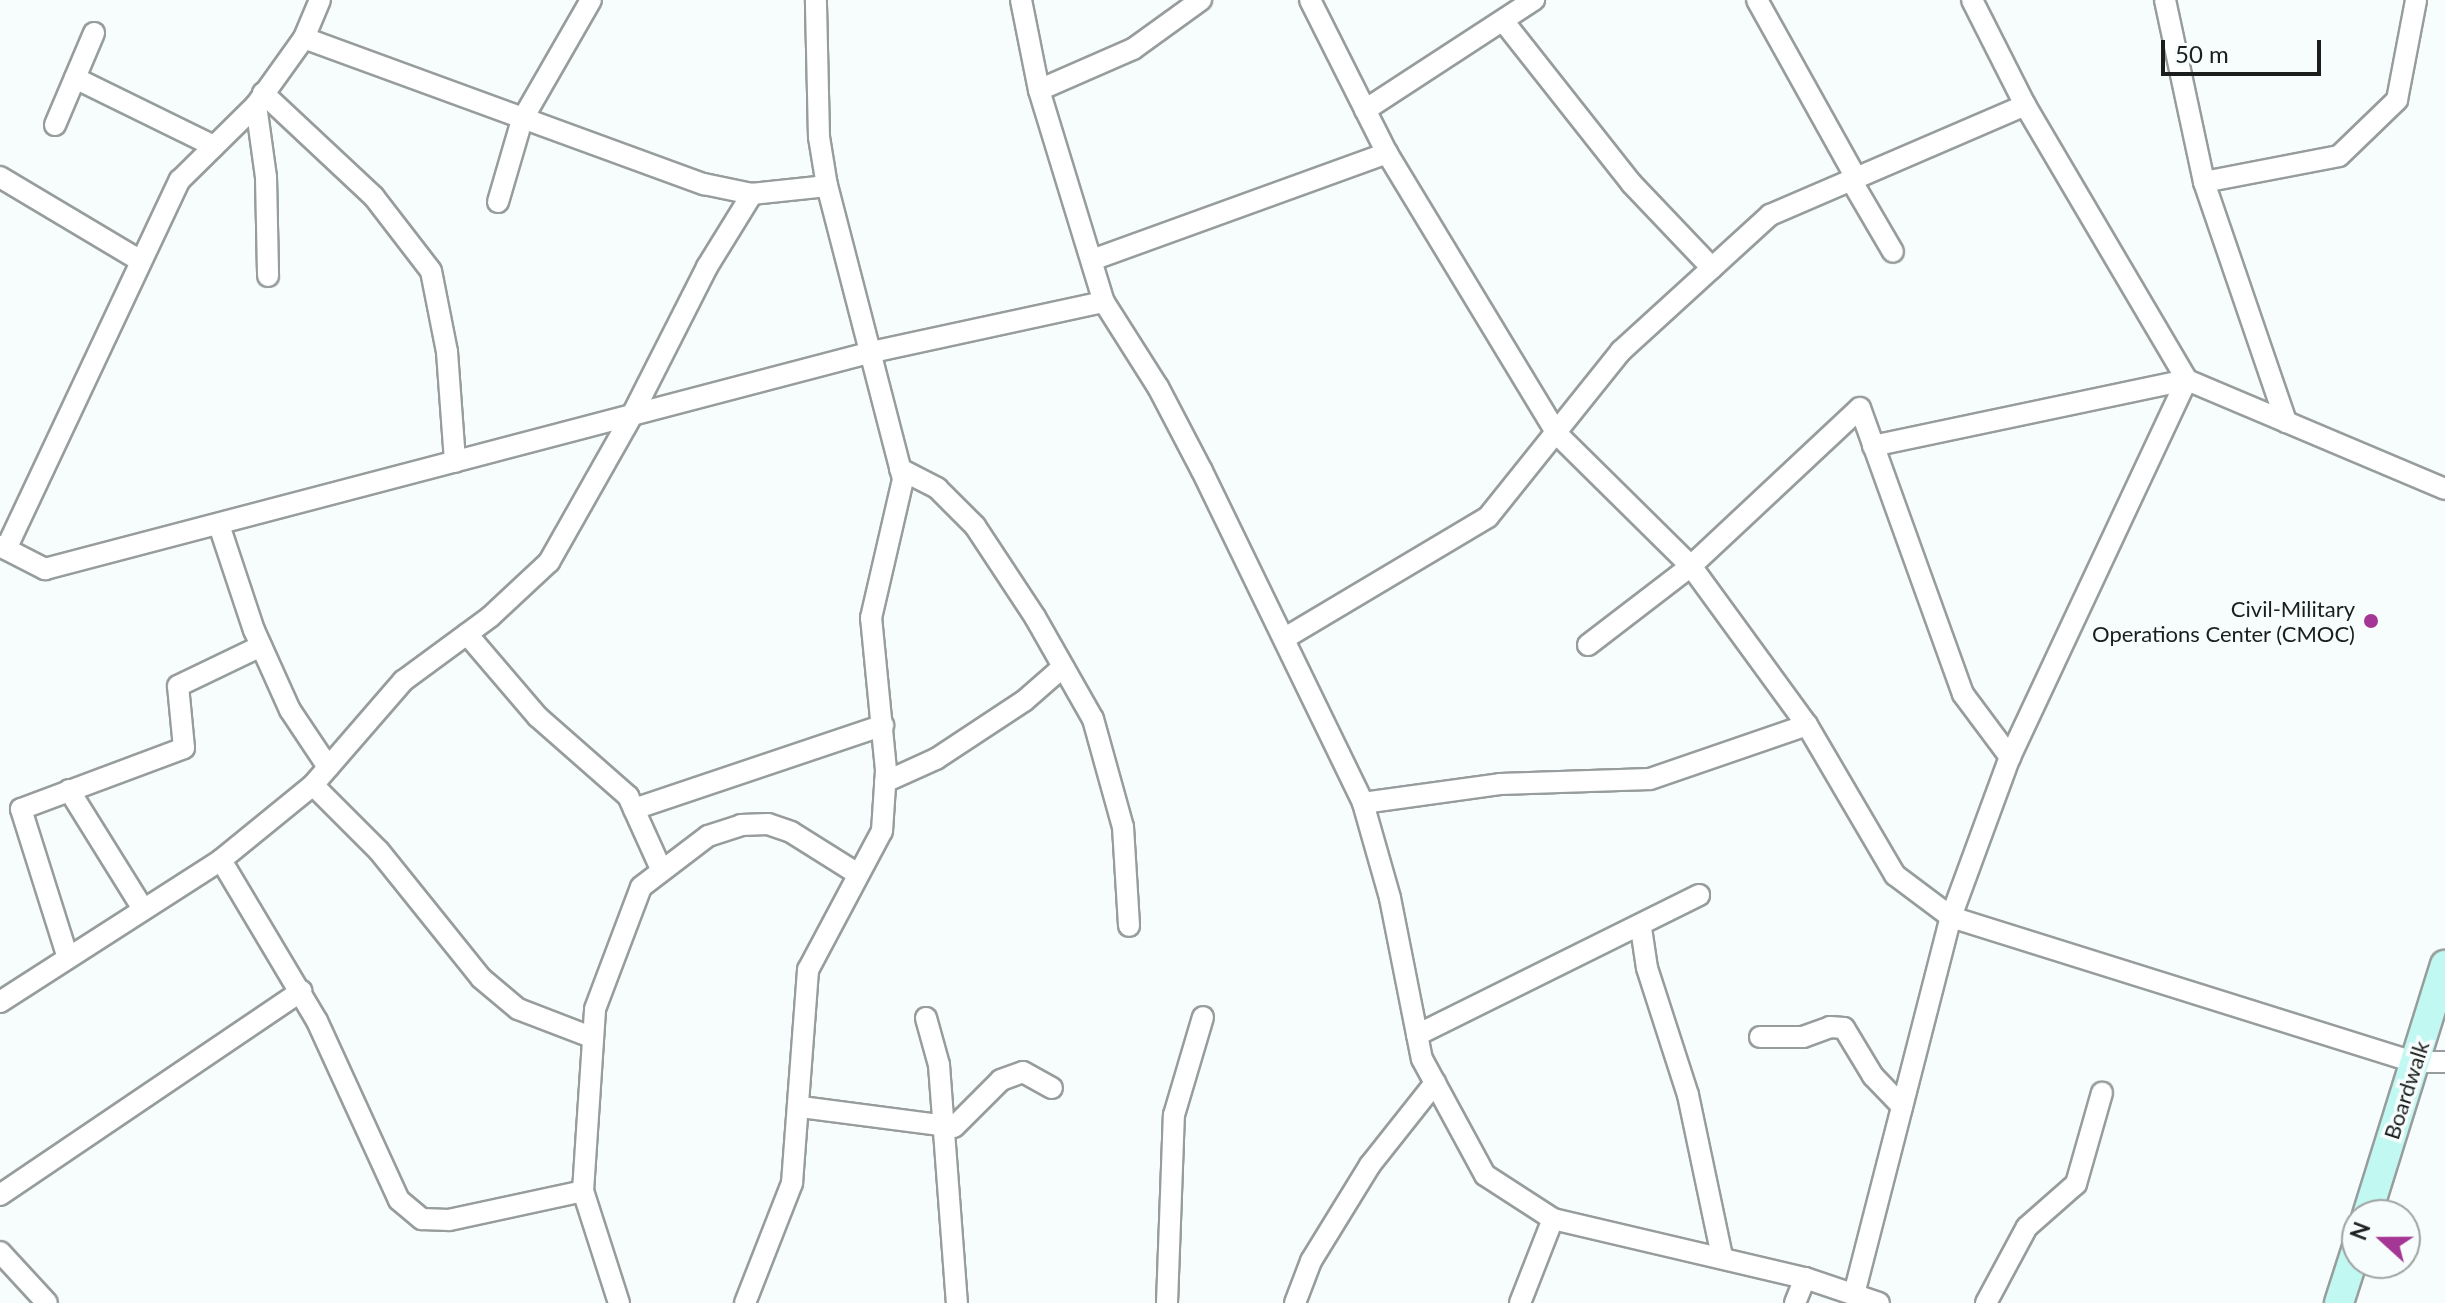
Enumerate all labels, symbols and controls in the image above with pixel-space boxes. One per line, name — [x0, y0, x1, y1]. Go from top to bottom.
scale bar — [2165, 24, 2325, 74]
text: 50 m — [2175, 39, 2229, 68]
place label: Civil-Military Operations Center (CMOC) — [2092, 595, 2355, 646]
marker: Civil-Military Operations Center (CMOC) — [2362, 612, 2380, 630]
street label: Boardwalk — [2378, 1038, 2434, 1142]
north arrow — [2341, 1199, 2421, 1279]
text: N — [2344, 1218, 2376, 1244]

